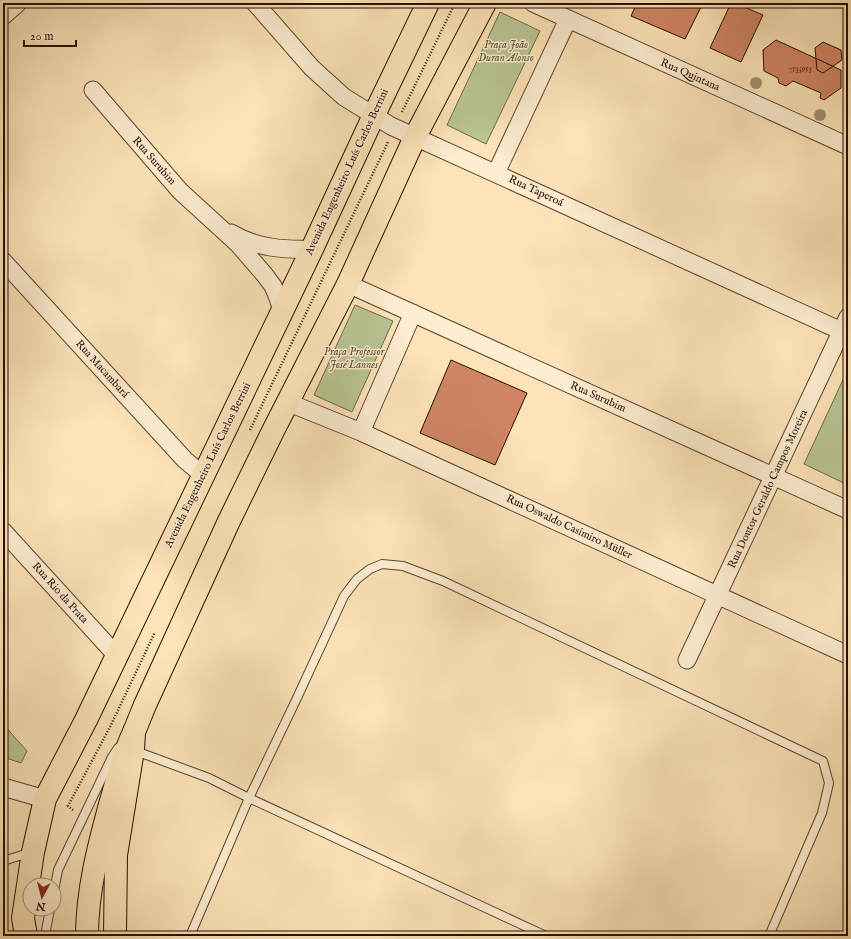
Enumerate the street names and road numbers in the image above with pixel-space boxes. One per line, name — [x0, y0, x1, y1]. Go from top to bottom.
street label: Rua Quintana — [658, 56, 722, 94]
street label: Avenida Engenheiro Luís Carlos Berrini — [302, 86, 392, 258]
street label: Rua Surubim — [129, 134, 179, 188]
street label: Rua Taperoá — [506, 172, 566, 210]
street label: Rua Macambará — [72, 337, 132, 401]
street label: Rua Surubim — [568, 378, 628, 416]
street label: Avenida Engenheiro Luís Carlos Berrini — [161, 380, 254, 551]
street label: Rua Doutor Geraldo Campos Moreira — [725, 407, 811, 571]
street label: Rua Oswaldo Casimiro Müller — [504, 492, 634, 562]
street label: Rua Rio da Prata — [29, 560, 91, 627]

